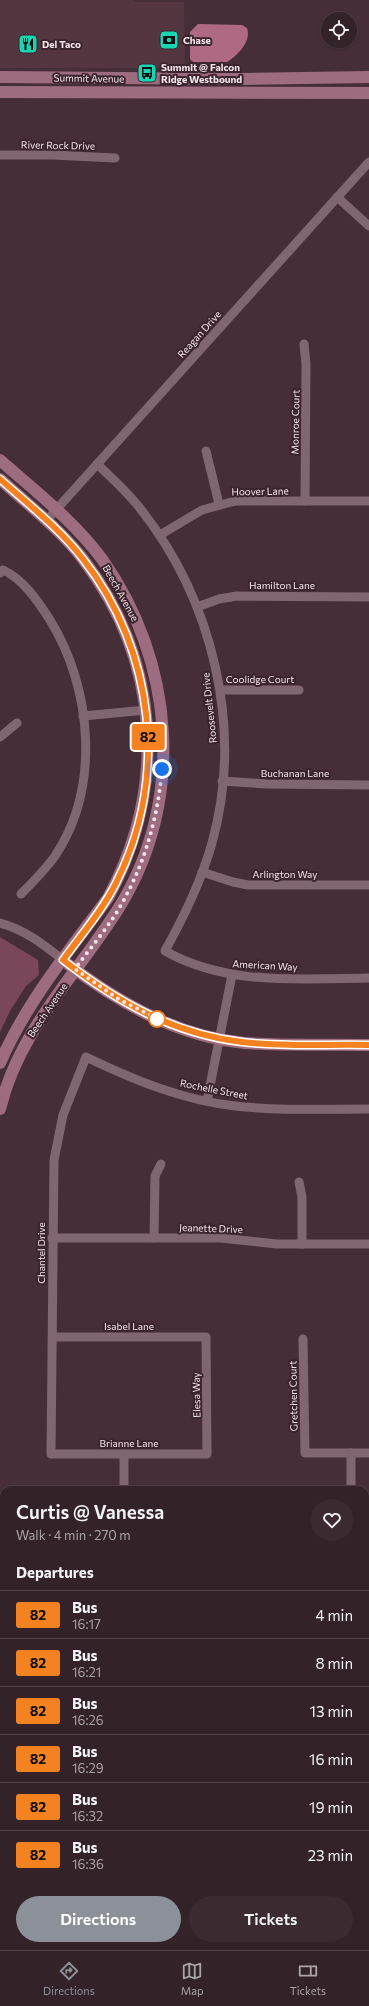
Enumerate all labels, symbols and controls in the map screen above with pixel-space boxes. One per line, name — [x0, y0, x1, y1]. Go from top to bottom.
map controls — [321, 12, 357, 48]
button: locate — [321, 12, 357, 48]
bank icon: Chase — [158, 29, 180, 51]
restaurant icon: Del Taco — [17, 33, 39, 55]
place label: Chase — [183, 34, 211, 46]
place label: Del Taco — [42, 38, 81, 50]
place label: Summit @ Falcon Ridge Westbound — [161, 61, 242, 85]
bus stop icon: Summit @ Falcon Ridge Westbound — [136, 62, 158, 84]
street label: Summit Avenue — [53, 71, 125, 85]
street label: River Rock Drive — [21, 138, 95, 152]
street label: Reagan Drive — [175, 308, 223, 360]
street label: Monroe Court — [288, 390, 302, 454]
street label: Hoover Lane — [231, 485, 289, 497]
street label: Beech Avenue — [100, 563, 142, 623]
street label: Hamilton Lane — [249, 579, 315, 591]
street label: Roosevelt Drive — [199, 672, 219, 744]
street label: Coolidge Court — [226, 673, 294, 685]
line badge: 82 — [130, 724, 166, 750]
text: 82 — [140, 728, 156, 745]
your location — [152, 759, 172, 779]
street label: Buchanan Lane — [261, 767, 329, 779]
street label: Arlington Way — [253, 868, 317, 880]
street label: American Way — [232, 957, 298, 973]
street label: Beech Avenue — [24, 981, 70, 1039]
unlabelled marker — [148, 1010, 166, 1028]
street label: Rochelle Street — [179, 1077, 249, 1101]
street label: Jeanette Drive — [179, 1221, 243, 1235]
street label: Chantel Drive — [35, 1222, 47, 1284]
street label: Isabel Lane — [104, 1320, 154, 1332]
street label: Gretchen Court — [286, 1361, 300, 1431]
street label: Elesa Way — [190, 1372, 202, 1418]
street label: Brianne Lane — [100, 1437, 158, 1449]
button: heart — [311, 1499, 353, 1541]
text: Curtis @ Vanessa — [16, 1500, 164, 1523]
text: Walk · 4 min · 270 m — [16, 1527, 131, 1543]
text: Departures — [16, 1563, 94, 1581]
text: Bus — [72, 1598, 97, 1616]
text: 82 — [30, 1606, 46, 1623]
text: 4 min — [316, 1606, 353, 1624]
text: 16:17 — [72, 1616, 101, 1632]
text: Bus — [72, 1646, 97, 1664]
text: 82 — [30, 1654, 46, 1671]
text: 8 min — [315, 1654, 353, 1672]
text: 16:21 — [72, 1664, 101, 1680]
text: Bus — [72, 1694, 97, 1712]
text: 82 — [30, 1702, 46, 1719]
text: 13 min — [310, 1702, 353, 1720]
text: 16:26 — [72, 1712, 104, 1728]
text: Bus — [72, 1742, 97, 1760]
text: 82 — [30, 1750, 46, 1767]
text: 16 min — [309, 1750, 353, 1768]
text: 16:29 — [72, 1760, 104, 1776]
text: Bus — [72, 1790, 97, 1808]
text: 82 — [30, 1798, 46, 1815]
text: 19 min — [309, 1798, 353, 1816]
text: 16:32 — [72, 1808, 103, 1824]
text: Bus — [72, 1838, 97, 1856]
text: 82 — [30, 1846, 46, 1863]
text: 23 min — [308, 1846, 353, 1864]
text: 16:36 — [72, 1856, 104, 1872]
button: Directions — [16, 1896, 181, 1942]
button: Tickets — [189, 1896, 353, 1942]
tab: Directions — [43, 1960, 95, 1997]
tab: Map — [181, 1960, 203, 1997]
tab: Tickets — [290, 1960, 326, 1997]

